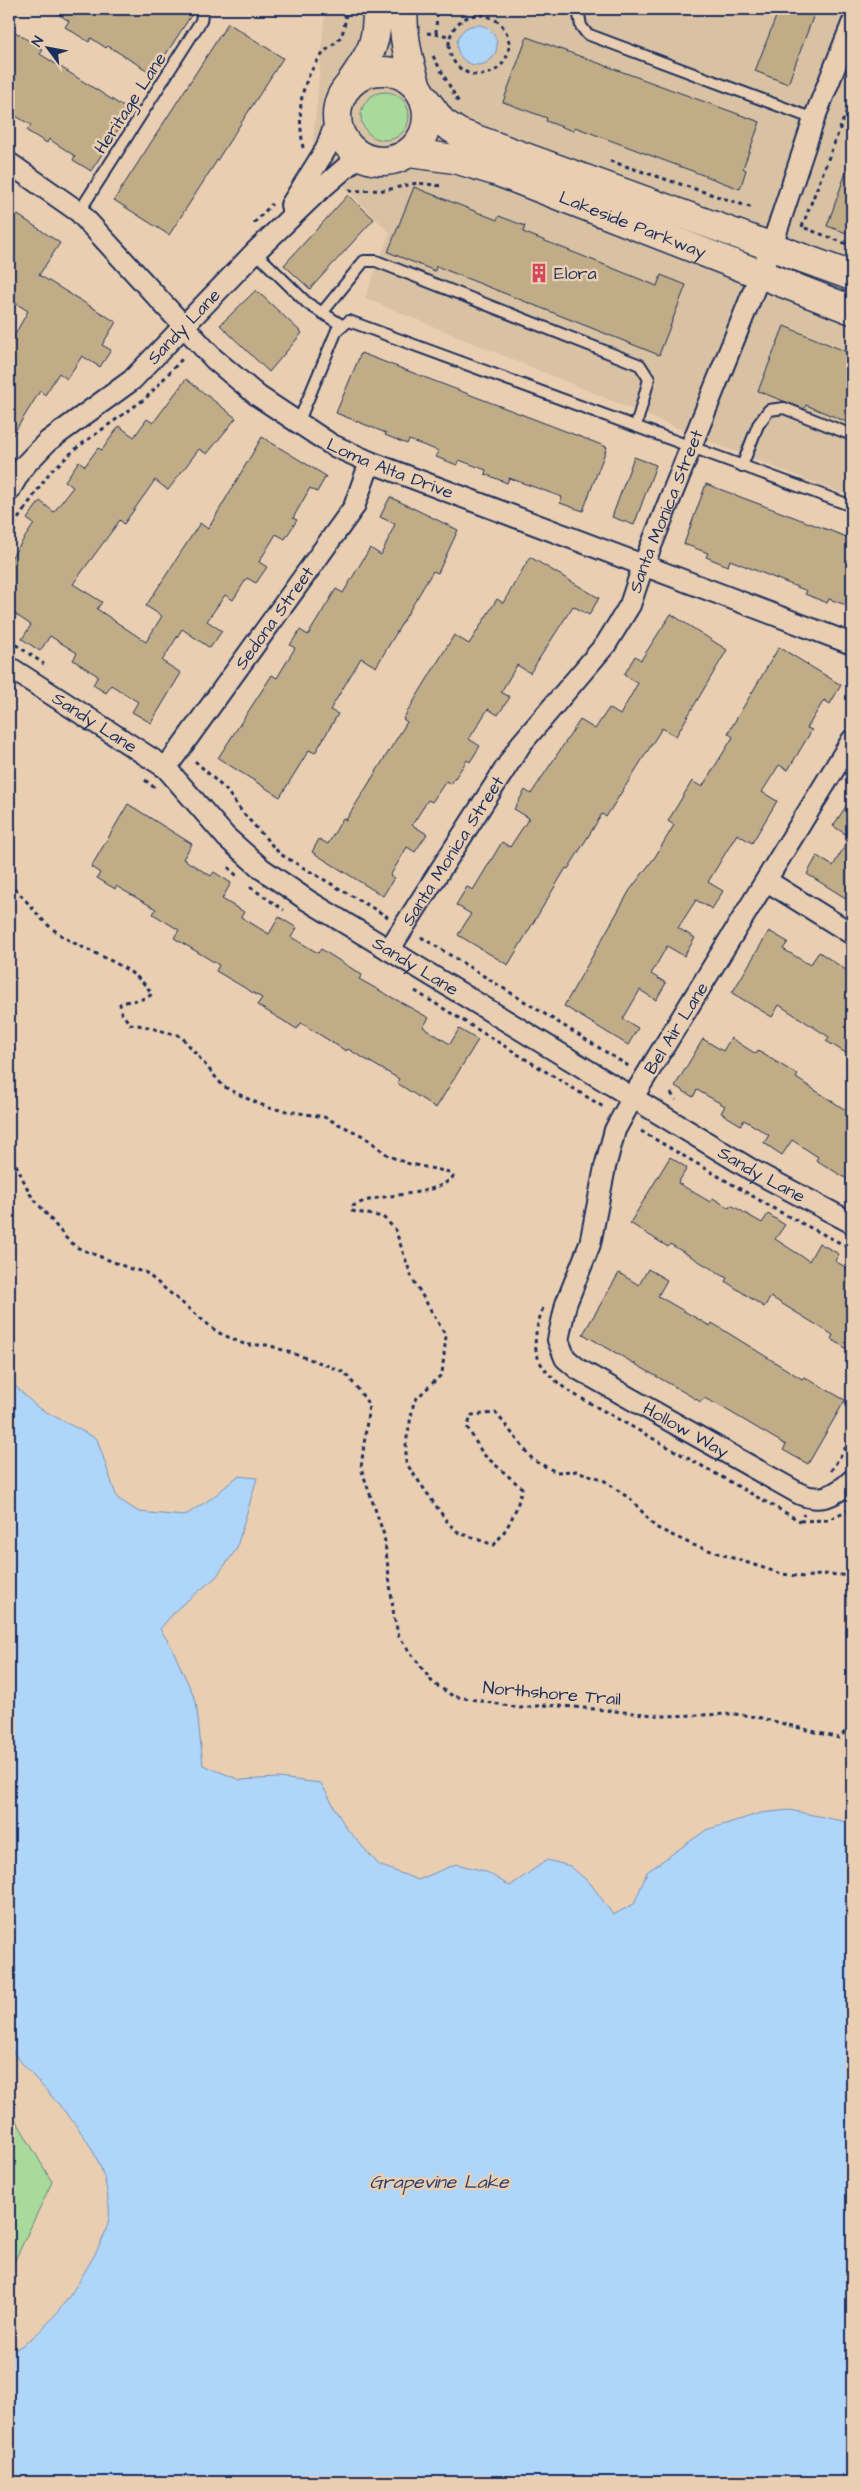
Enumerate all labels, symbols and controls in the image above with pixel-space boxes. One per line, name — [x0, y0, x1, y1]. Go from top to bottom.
north arrow — [22, 22, 72, 72]
text: N — [27, 32, 49, 51]
street label: Heritage Lane — [88, 47, 174, 159]
street label: Lakeside Parkway — [556, 185, 710, 266]
place label: Elora — [554, 261, 597, 286]
building icon: Elora — [528, 262, 550, 284]
street label: Sandy Lane — [141, 283, 226, 370]
street label: Santa Monica Street — [623, 425, 710, 596]
street label: Loma Alta Drive — [323, 432, 457, 505]
street label: Sedona Street — [229, 561, 321, 675]
street label: Sandy Lane — [47, 686, 142, 759]
street label: Santa Monica Street — [396, 771, 511, 931]
street label: Sandy Lane — [368, 931, 463, 1002]
street label: Bel Air Lane — [638, 977, 715, 1079]
street label: Sandy Lane — [713, 1140, 810, 1209]
street label: Hollow Way — [638, 1396, 733, 1465]
street label: Northshore Trail — [482, 1675, 622, 1712]
water label: Grapevine Lake — [369, 2169, 510, 2196]

